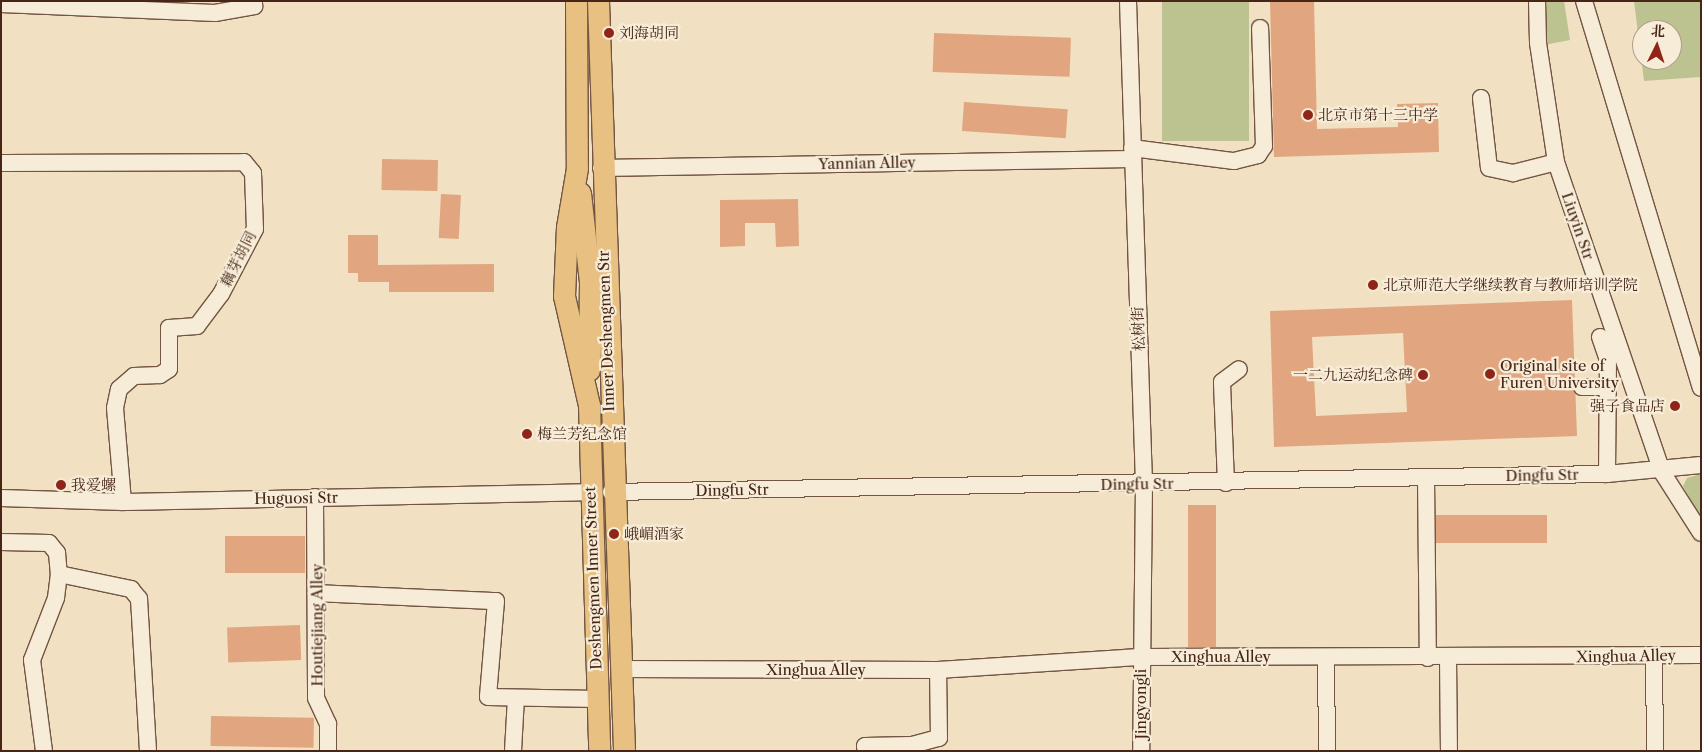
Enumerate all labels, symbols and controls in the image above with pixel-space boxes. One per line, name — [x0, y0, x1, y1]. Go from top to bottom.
north arrow — [1632, 20, 1682, 70]
text: 北 — [1650, 22, 1666, 41]
place label: 刘海胡同 — [619, 24, 679, 42]
marker: 刘海胡同 — [603, 27, 615, 39]
place label: 北京市第十三中学 — [1318, 106, 1438, 124]
marker: 北京市第十三中学 — [1302, 109, 1314, 121]
street label: Yannian Alley — [818, 153, 916, 173]
street label: Liuyin Str — [1558, 190, 1598, 262]
street label: 藕芽胡同 — [216, 228, 260, 290]
street label: Inner Deshengmen Str — [594, 250, 618, 412]
place label: 北京师范大学继续教育与教师培训学院 — [1383, 276, 1638, 294]
marker: 北京师范大学继续教育与教师培训学院 — [1367, 279, 1379, 291]
street label: 松树街 — [1128, 306, 1148, 352]
place label: Original site of Furen University — [1500, 356, 1619, 391]
place label: 一二九运动纪念碑 — [1293, 366, 1413, 384]
marker: Original site of Furen University — [1484, 368, 1496, 380]
marker: 一二九运动纪念碑 — [1417, 369, 1429, 381]
place label: 强子食品店 — [1590, 397, 1665, 415]
marker: 强子食品店 — [1669, 400, 1681, 412]
place label: 梅兰芳纪念馆 — [537, 425, 627, 443]
marker: 梅兰芳纪念馆 — [521, 428, 533, 440]
street label: Dingfu Str — [1505, 465, 1579, 485]
street label: Dingfu Str — [1100, 474, 1174, 494]
place label: 我爱螺 — [71, 476, 116, 494]
marker: 我爱螺 — [55, 479, 67, 491]
street label: Dingfu Str — [695, 480, 769, 500]
street label: Deshengmen Inner Street — [581, 486, 605, 670]
street label: Huguosi Str — [254, 488, 338, 508]
place label: 峨嵋酒家 — [624, 525, 684, 543]
marker: 峨嵋酒家 — [608, 528, 620, 540]
street label: Houtiejiang Alley — [308, 563, 326, 687]
street label: Xinghua Alley — [1576, 646, 1676, 666]
street label: Xinghua Alley — [1171, 648, 1271, 666]
street label: Xinghua Alley — [766, 661, 866, 679]
street label: Jingyongli — [1132, 669, 1150, 739]

